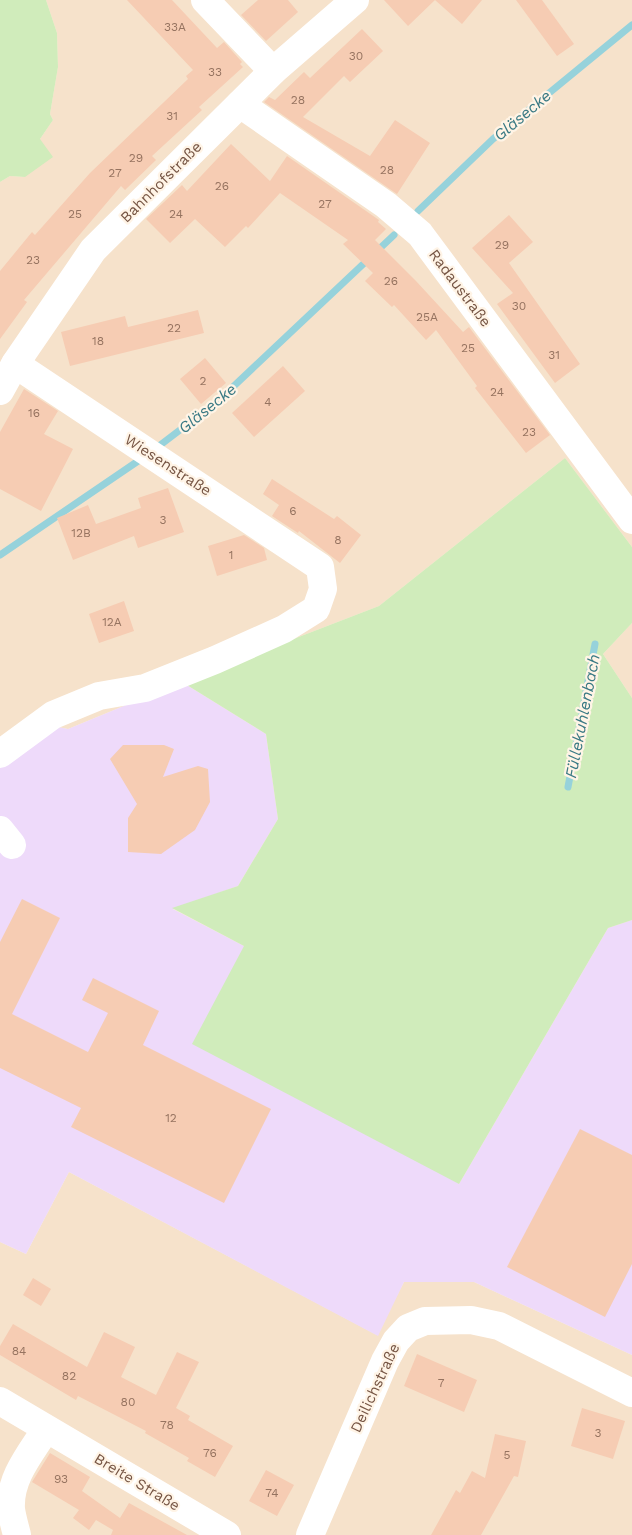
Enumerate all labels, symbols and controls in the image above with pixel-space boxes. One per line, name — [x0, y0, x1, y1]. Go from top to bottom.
house number: 33A — [164, 20, 186, 34]
house number: 30 — [349, 49, 363, 63]
house number: 33 — [208, 65, 222, 79]
water label: Gläsecke — [490, 86, 555, 145]
house number: 28 — [291, 93, 305, 107]
house number: 31 — [166, 109, 178, 123]
street label: Bahnhofstraße — [117, 138, 205, 226]
house number: 29 — [129, 151, 143, 165]
house number: 28 — [380, 163, 394, 177]
house number: 27 — [108, 166, 122, 180]
house number: 26 — [215, 179, 229, 193]
house number: 27 — [318, 197, 332, 211]
house number: 25 — [68, 207, 82, 221]
house number: 24 — [169, 207, 183, 221]
house number: 29 — [495, 238, 509, 252]
street label: Radaustraße — [425, 246, 495, 330]
house number: 23 — [26, 253, 40, 267]
house number: 26 — [384, 274, 398, 288]
house number: 30 — [512, 299, 526, 313]
house number: 25A — [416, 310, 438, 324]
house number: 22 — [167, 321, 181, 335]
house number: 18 — [92, 334, 104, 348]
house number: 25 — [461, 341, 475, 355]
house number: 31 — [548, 348, 560, 362]
house number: 2 — [200, 374, 207, 388]
water label: Gläsecke — [174, 379, 240, 438]
house number: 24 — [490, 385, 504, 399]
house number: 4 — [264, 395, 272, 409]
house number: 16 — [28, 406, 40, 420]
house number: 23 — [522, 425, 536, 439]
street label: Wiesenstraße — [121, 430, 215, 500]
house number: 6 — [289, 504, 297, 518]
house number: 3 — [160, 513, 167, 527]
house number: 12B — [71, 526, 91, 540]
house number: 8 — [334, 533, 342, 547]
house number: 1 — [229, 548, 233, 562]
house number: 12A — [102, 615, 122, 629]
water label: Füllekuhlenbach — [561, 652, 604, 780]
house number: 12 — [165, 1111, 177, 1125]
street label: Deilichstraße — [347, 1341, 403, 1435]
house number: 84 — [12, 1344, 26, 1358]
house number: 82 — [62, 1369, 76, 1383]
house number: 7 — [438, 1376, 445, 1390]
house number: 80 — [121, 1395, 135, 1409]
house number: 78 — [160, 1418, 174, 1432]
house number: 3 — [595, 1426, 602, 1440]
house number: 76 — [203, 1446, 217, 1460]
house number: 5 — [504, 1448, 511, 1462]
street label: Breite Straße — [91, 1449, 183, 1515]
house number: 93 — [54, 1472, 68, 1486]
house number: 74 — [265, 1486, 279, 1500]

